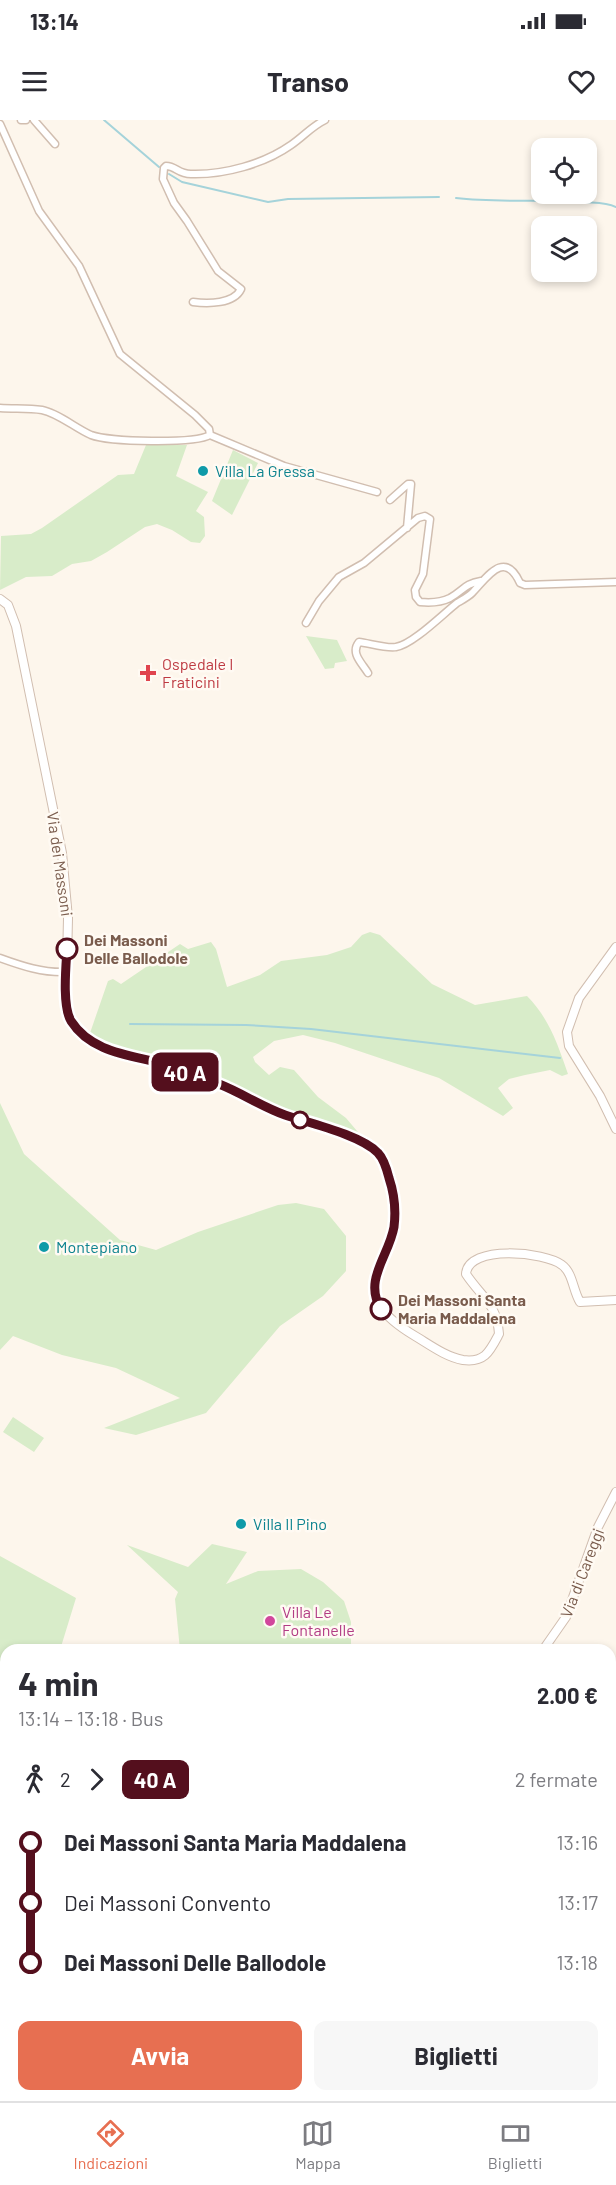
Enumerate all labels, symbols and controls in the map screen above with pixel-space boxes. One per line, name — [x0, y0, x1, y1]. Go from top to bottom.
text: 13:14 — [30, 8, 79, 34]
icon: menu — [18, 65, 51, 98]
text: Transo — [267, 65, 349, 97]
icon: heart — [565, 65, 598, 98]
map controls — [531, 138, 597, 282]
button: locate — [531, 138, 597, 204]
button: layers — [531, 216, 597, 282]
place label: Villa La Gressa — [215, 461, 315, 480]
marker: Villa La Gressa — [196, 464, 210, 478]
place label: Ospedale I Fraticini — [162, 654, 233, 691]
marker: Ospedale I Fraticini — [139, 664, 157, 682]
street label: Via dei Massoni — [44, 810, 77, 918]
place label: Dei Massoni Delle Ballodole — [84, 930, 188, 967]
marker: Dei Massoni Delle Ballodole — [56, 938, 78, 960]
line badge: 40 A — [143, 1052, 227, 1092]
text: 40 A — [164, 1060, 206, 1085]
unlabelled marker — [291, 1111, 309, 1129]
place label: Montepiano — [56, 1237, 137, 1256]
marker: Montepiano — [37, 1240, 51, 1254]
place label: Dei Massoni Santa Maria Maddalena — [398, 1290, 526, 1327]
marker: Dei Massoni Santa Maria Maddalena — [370, 1298, 392, 1320]
place label: Villa Il Pino — [253, 1514, 327, 1533]
marker: Villa Il Pino — [234, 1517, 248, 1531]
street label: Via di Careggi — [556, 1525, 607, 1620]
place label: Villa Le Fontanelle — [282, 1602, 355, 1639]
marker: Villa Le Fontanelle — [263, 1614, 277, 1628]
text: 4 min — [18, 1663, 99, 1703]
text: 2.00 € — [537, 1682, 598, 1708]
text: 13:14 – 13:18 · Bus — [18, 1706, 163, 1730]
icon: walk — [18, 1763, 51, 1796]
icon: forward — [80, 1763, 113, 1796]
text: 2 — [60, 1767, 71, 1791]
text: 40 A — [134, 1767, 177, 1792]
text: 2 fermate — [515, 1767, 598, 1791]
text: Dei Massoni Santa Maria Maddalena — [64, 1829, 406, 1855]
text: 13:16 — [557, 1830, 598, 1854]
text: Dei Massoni Convento — [64, 1889, 271, 1915]
text: 13:17 — [557, 1890, 598, 1914]
text: Dei Massoni Delle Ballodole — [64, 1949, 326, 1975]
text: 13:18 — [557, 1950, 598, 1974]
button: Avvia — [18, 2021, 302, 2090]
button: Biglietti — [314, 2021, 598, 2090]
tab: Indicazioni — [74, 2117, 148, 2172]
tab: Mappa — [295, 2117, 341, 2172]
tab: Biglietti — [488, 2117, 542, 2172]

